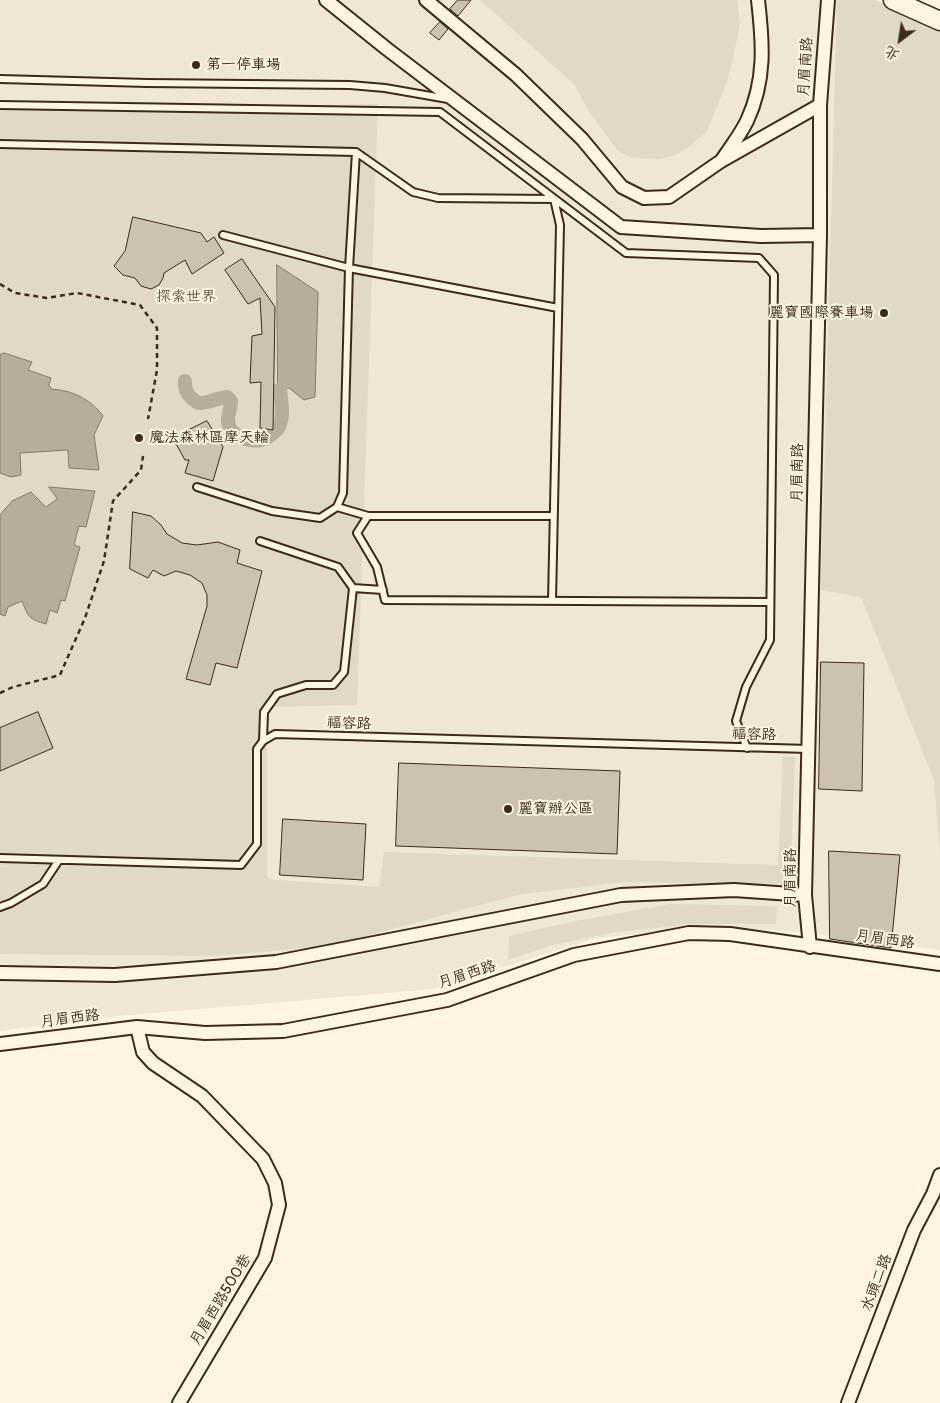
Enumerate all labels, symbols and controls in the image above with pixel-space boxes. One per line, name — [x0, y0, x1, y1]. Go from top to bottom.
north arrow — [875, 15, 925, 65]
street label: 月眉南路 — [795, 36, 817, 98]
text: 北 — [882, 42, 902, 64]
place label: 第一停車場 — [206, 56, 281, 74]
marker: 第一停車場 — [190, 59, 202, 71]
park label: 探索世界 — [156, 288, 216, 306]
place label: 麗寶國際賽車場 — [769, 304, 874, 322]
marker: 麗寶國際賽車場 — [878, 307, 890, 319]
place label: 魔法森林區摩天輪 — [149, 429, 269, 447]
marker: 魔法森林區摩天輪 — [133, 432, 145, 444]
street label: 月眉南路 — [788, 443, 808, 503]
street label: 福容路 — [326, 714, 372, 734]
street label: 福容路 — [731, 725, 777, 745]
place label: 麗寶辦公區 — [518, 800, 593, 818]
marker: 麗寶辦公區 — [502, 803, 514, 815]
street label: 月眉南路 — [782, 848, 800, 908]
street label: 月眉西路 — [854, 927, 916, 953]
street label: 月眉西路 — [436, 957, 498, 993]
street label: 月眉西路 — [39, 1006, 101, 1032]
street label: 月眉西路500巷 — [187, 1251, 255, 1349]
street label: 水頭二路 — [858, 1252, 896, 1314]

